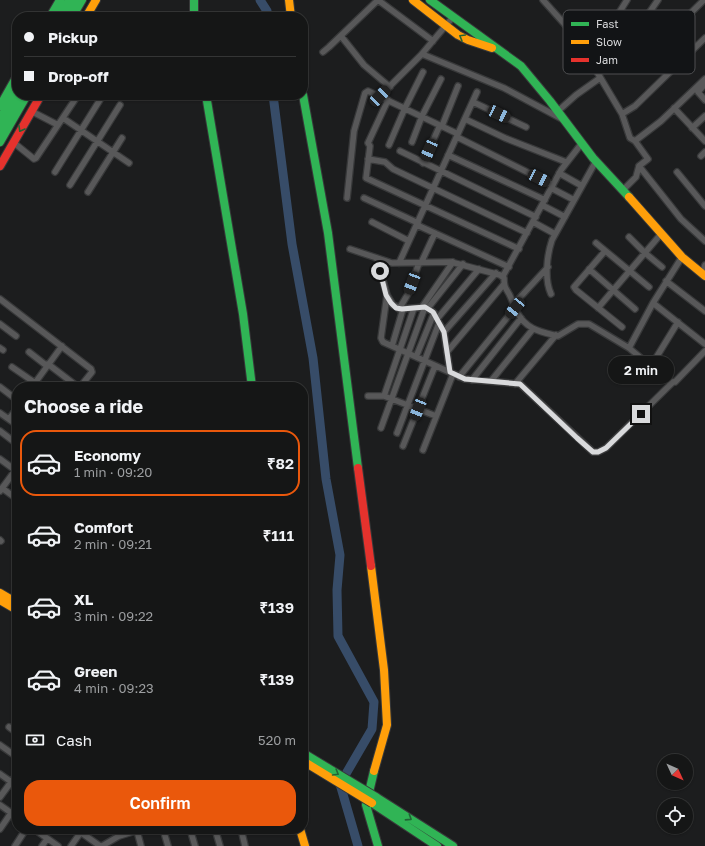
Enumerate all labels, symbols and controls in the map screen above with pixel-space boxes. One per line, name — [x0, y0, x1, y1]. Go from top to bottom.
legend — [563, 10, 695, 74]
text: Fast — [596, 17, 619, 30]
text: Pickup — [48, 28, 98, 46]
one-way arrow — [459, 34, 466, 41]
text: Slow — [596, 35, 622, 48]
text: Jam — [596, 53, 618, 66]
text: Drop-off — [48, 67, 108, 85]
car — [367, 83, 393, 109]
car — [486, 103, 512, 125]
one-way arrow — [19, 125, 26, 132]
car — [419, 137, 439, 163]
car — [526, 167, 552, 189]
route start — [371, 262, 389, 280]
car — [402, 270, 422, 296]
car — [503, 295, 527, 321]
callout: 2 min — [608, 356, 674, 384]
text: 2 min — [624, 362, 658, 378]
text: Choose a ride — [24, 395, 143, 417]
car — [408, 396, 428, 422]
route end — [632, 405, 650, 423]
icon: car — [26, 445, 62, 481]
text: Economy — [74, 446, 141, 464]
text: ₹82 — [267, 454, 294, 472]
text: 1 min · 09:20 — [74, 464, 152, 480]
icon: car — [26, 517, 62, 553]
text: Comfort — [74, 518, 133, 536]
text: ₹111 — [263, 526, 294, 544]
text: 2 min · 09:21 — [74, 536, 152, 552]
icon: car — [26, 589, 62, 625]
text: XL — [74, 590, 93, 608]
text: ₹139 — [259, 598, 294, 616]
text: 3 min · 09:22 — [74, 608, 153, 624]
icon: car — [26, 661, 62, 697]
text: Green — [74, 662, 117, 680]
text: ₹139 — [259, 670, 294, 688]
text: 4 min · 09:23 — [74, 680, 154, 696]
icon: cash — [24, 729, 46, 751]
text: Cash — [56, 731, 92, 749]
text: 520 m — [258, 732, 296, 748]
north arrow — [657, 754, 693, 790]
map controls — [657, 754, 693, 834]
one-way arrow — [332, 768, 339, 776]
button: Confirm — [24, 780, 296, 826]
button: locate — [657, 798, 693, 834]
one-way arrow — [405, 813, 412, 821]

